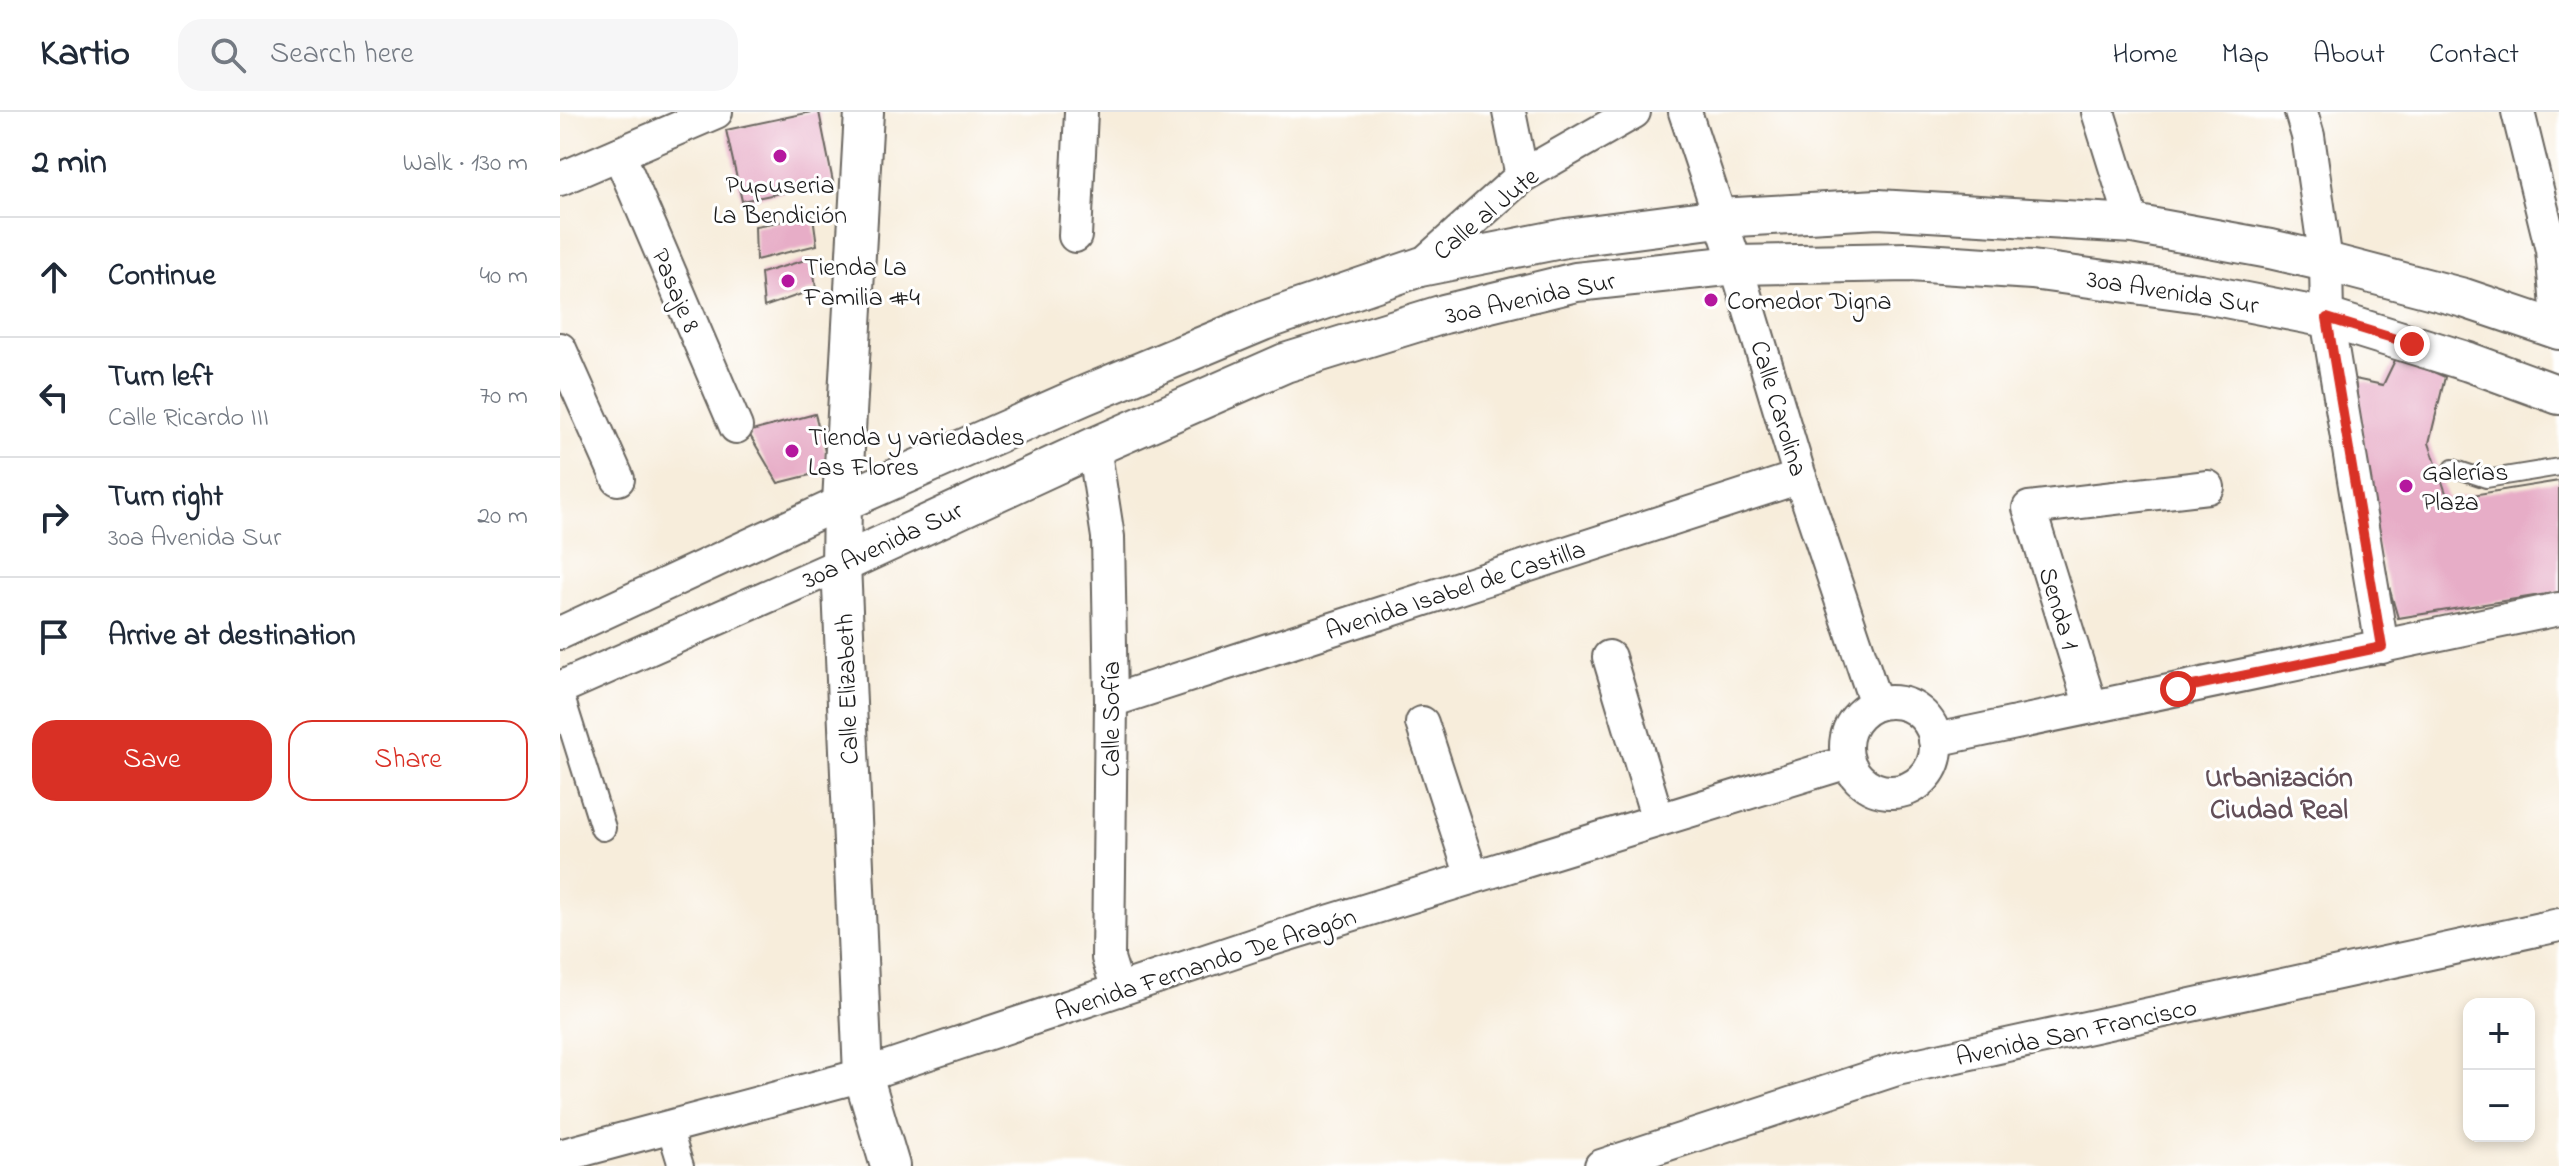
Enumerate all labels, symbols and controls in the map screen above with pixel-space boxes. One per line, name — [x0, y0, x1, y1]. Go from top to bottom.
search box — [178, 19, 738, 91]
text: Kartio — [40, 27, 130, 83]
icon: search — [206, 33, 250, 77]
text: Search here — [270, 33, 414, 77]
text: Home — [2112, 35, 2178, 76]
text: Map — [2222, 35, 2269, 76]
text: About — [2313, 35, 2385, 76]
text: Contact — [2429, 35, 2519, 76]
text: 2 min — [32, 139, 107, 189]
text: Walk · 130 m — [403, 145, 528, 183]
marker: Pupuseria La Bendición — [771, 147, 789, 165]
street label: Calle al Jute — [1426, 159, 1548, 271]
place label: Pupuseria La Bendición — [713, 168, 847, 236]
street label: Pasaje 8 — [640, 243, 709, 339]
place label: Tienda La Familia #4 — [803, 250, 920, 318]
icon: ahead — [32, 255, 76, 299]
text: Continue — [108, 255, 216, 299]
text: 40 m — [479, 258, 528, 296]
street label: 30a Avenida Sur — [2084, 262, 2262, 326]
street label: 30a Avenida Sur — [1442, 263, 1620, 337]
marker: Tienda La Familia #4 — [779, 272, 797, 290]
place label: Comedor Digna — [1727, 284, 1892, 322]
marker: Comedor Digna — [1702, 291, 1720, 309]
route end — [2394, 326, 2430, 362]
street label: Calle Carolina — [1738, 336, 1816, 481]
text: Turn left — [108, 356, 213, 400]
icon: left — [32, 375, 76, 419]
text: 70 m — [479, 378, 528, 416]
text: Calle Ricardo III — [108, 400, 269, 438]
place label: Tienda y variedades Las Flores — [808, 420, 1025, 488]
marker: Tienda y variedades Las Flores — [783, 442, 801, 460]
place label: Galerías Plaza — [2422, 455, 2508, 523]
text: Turn right — [108, 476, 223, 520]
marker: Galerías Plaza — [2397, 477, 2415, 495]
street label: 30a Avenida Sur — [797, 493, 971, 601]
icon: right — [32, 495, 76, 539]
text: 20 m — [477, 498, 528, 536]
text: 30a Avenida Sur — [108, 520, 281, 558]
street label: Avenida Isabel de Castilla — [1321, 532, 1591, 652]
street label: Senda 1 — [2027, 563, 2088, 655]
street label: Calle Elizabeth — [827, 613, 871, 765]
icon: arrive — [32, 615, 76, 659]
text: Arrive at destination — [108, 615, 356, 659]
street label: Calle Sofía — [1094, 661, 1132, 777]
route start — [2160, 671, 2196, 707]
button: Save — [32, 720, 272, 801]
button: Share — [288, 720, 528, 801]
district label: Urbanización Ciudad Real — [2205, 759, 2353, 832]
street label: Avenida Fernando De Aragón — [1050, 899, 1362, 1033]
street label: Avenida San Francisco — [1953, 990, 2201, 1078]
map controls — [2463, 998, 2535, 1142]
button: + — [2463, 998, 2535, 1070]
button: − — [2463, 1070, 2535, 1142]

